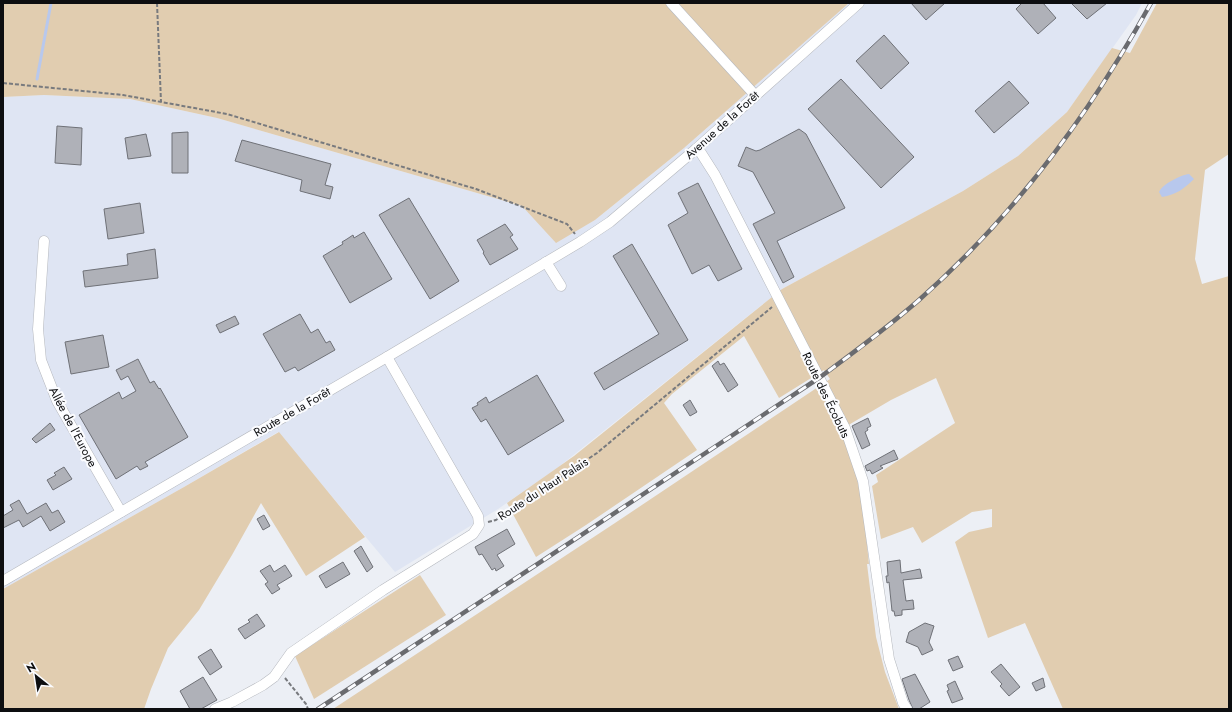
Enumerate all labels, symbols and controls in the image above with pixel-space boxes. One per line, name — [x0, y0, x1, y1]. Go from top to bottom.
street label: Avenue de la Forêt — [681, 86, 763, 163]
street label: Route des Écobuts — [797, 349, 855, 441]
street label: Route de la Forêt — [250, 383, 334, 441]
street label: Allée de l'Europe — [44, 384, 102, 470]
street label: Route du Haut Palais — [494, 453, 592, 525]
north arrow — [16, 656, 56, 696]
text: N — [23, 658, 39, 676]

